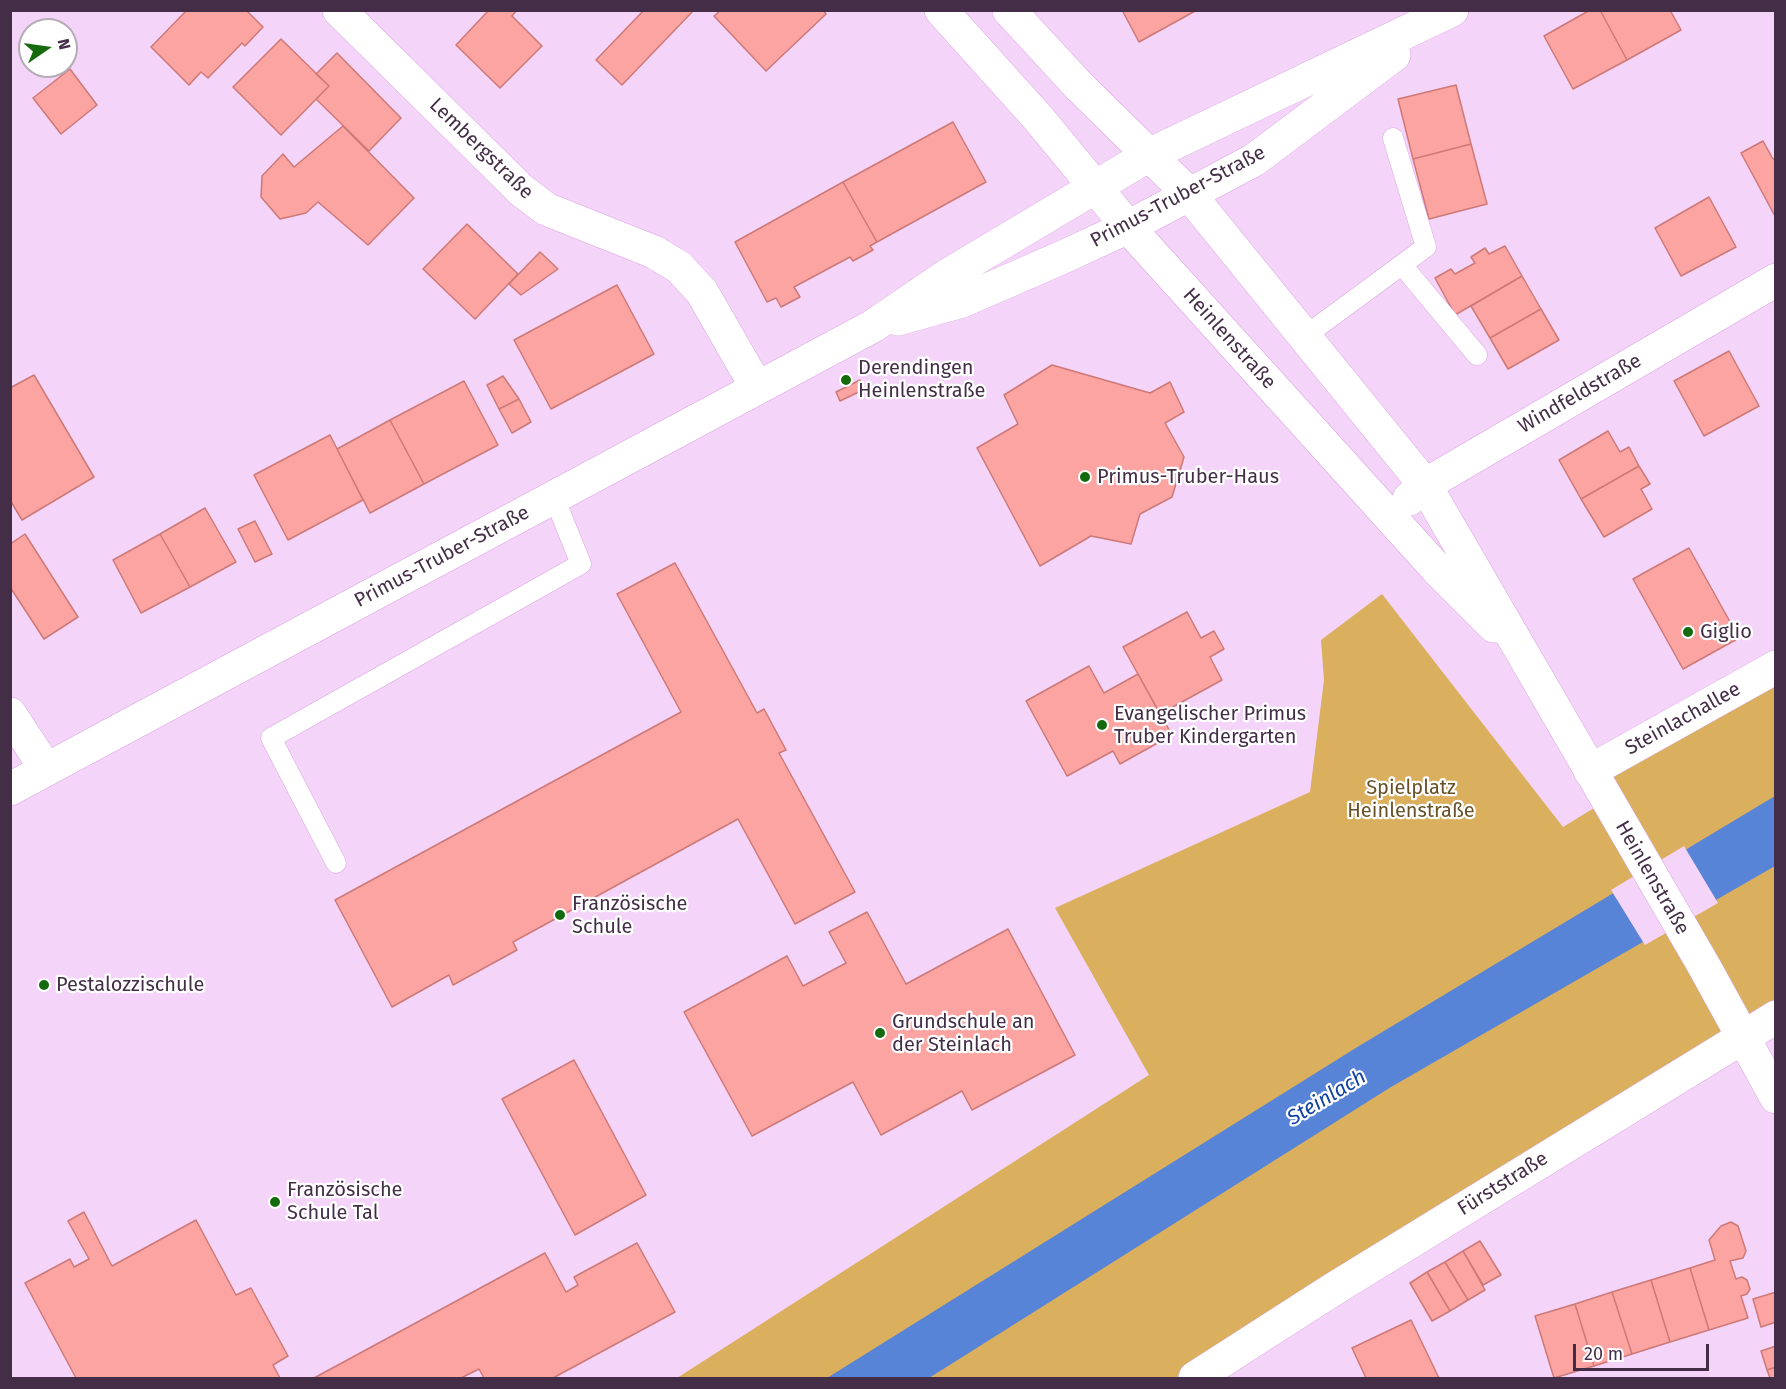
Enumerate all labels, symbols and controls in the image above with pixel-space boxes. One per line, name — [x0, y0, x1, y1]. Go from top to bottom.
north arrow — [18, 18, 78, 78]
text: N — [54, 37, 75, 52]
street label: Lembergstraße — [424, 93, 538, 205]
street label: Primus-Truber-Straße — [1086, 141, 1270, 253]
street label: Heinlenstraße — [1177, 284, 1281, 394]
street label: Windfeldstraße — [1514, 349, 1646, 439]
place label: Derendingen Heinlenstraße — [858, 356, 985, 403]
marker: Derendingen Heinlenstraße — [839, 373, 853, 387]
place label: Primus-Truber-Haus — [1097, 465, 1279, 489]
marker: Primus-Truber-Haus — [1078, 470, 1092, 484]
street label: Primus-Truber-Straße — [350, 501, 534, 613]
place label: Giglio — [1700, 620, 1752, 644]
marker: Giglio — [1681, 625, 1695, 639]
street label: Steinlachallee — [1621, 677, 1745, 761]
place label: Evangelischer Primus Truber Kindergarten — [1114, 702, 1306, 749]
marker: Evangelischer Primus Truber Kindergarten — [1095, 718, 1109, 732]
park label: Spielplatz Heinlenstraße — [1347, 776, 1475, 823]
street label: Heinlenstraße — [1610, 817, 1694, 939]
place label: Französische Schule — [572, 892, 688, 939]
marker: Französische Schule — [553, 908, 567, 922]
place label: Pestalozzischule — [56, 973, 204, 997]
marker: Pestalozzischule — [37, 978, 51, 992]
place label: Grundschule an der Steinlach — [892, 1010, 1034, 1057]
marker: Grundschule an der Steinlach — [873, 1026, 887, 1040]
water label: Steinlach — [1283, 1065, 1371, 1131]
street label: Fürststraße — [1453, 1147, 1553, 1221]
place label: Französische Schule Tal — [287, 1178, 403, 1225]
marker: Französische Schule Tal — [268, 1195, 282, 1209]
scale bar — [1576, 1332, 1712, 1370]
text: 20 m — [1584, 1343, 1623, 1365]

